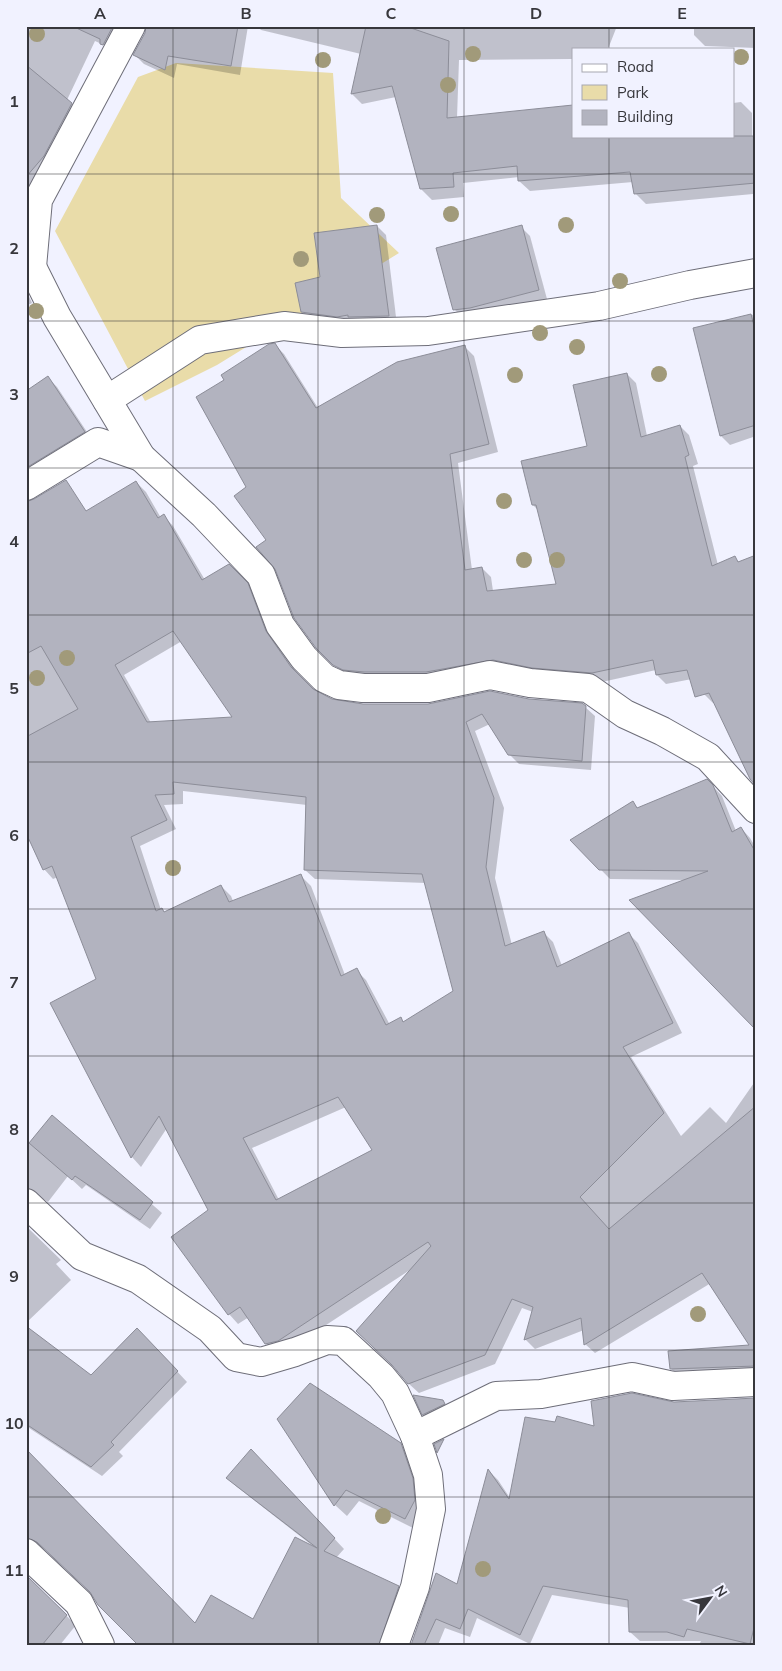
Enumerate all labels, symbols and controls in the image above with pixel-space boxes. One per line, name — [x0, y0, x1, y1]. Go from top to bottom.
text: A — [94, 3, 106, 23]
text: B — [240, 3, 252, 23]
text: C — [386, 3, 397, 23]
text: D — [530, 3, 542, 23]
text: E — [677, 3, 687, 23]
legend — [572, 48, 734, 138]
text: Road — [617, 57, 654, 76]
text: Park — [617, 83, 649, 102]
text: 1 — [9, 91, 19, 111]
text: Building — [617, 107, 673, 126]
text: 2 — [9, 238, 19, 258]
text: 3 — [9, 384, 19, 404]
text: 4 — [9, 531, 19, 551]
text: 5 — [9, 678, 19, 698]
text: 6 — [9, 825, 19, 845]
text: 7 — [9, 972, 19, 992]
text: 8 — [9, 1119, 19, 1139]
text: 9 — [9, 1266, 19, 1286]
text: 10 — [4, 1413, 24, 1433]
text: 11 — [4, 1560, 24, 1580]
north arrow — [684, 1574, 734, 1624]
text: N — [711, 1582, 731, 1600]

